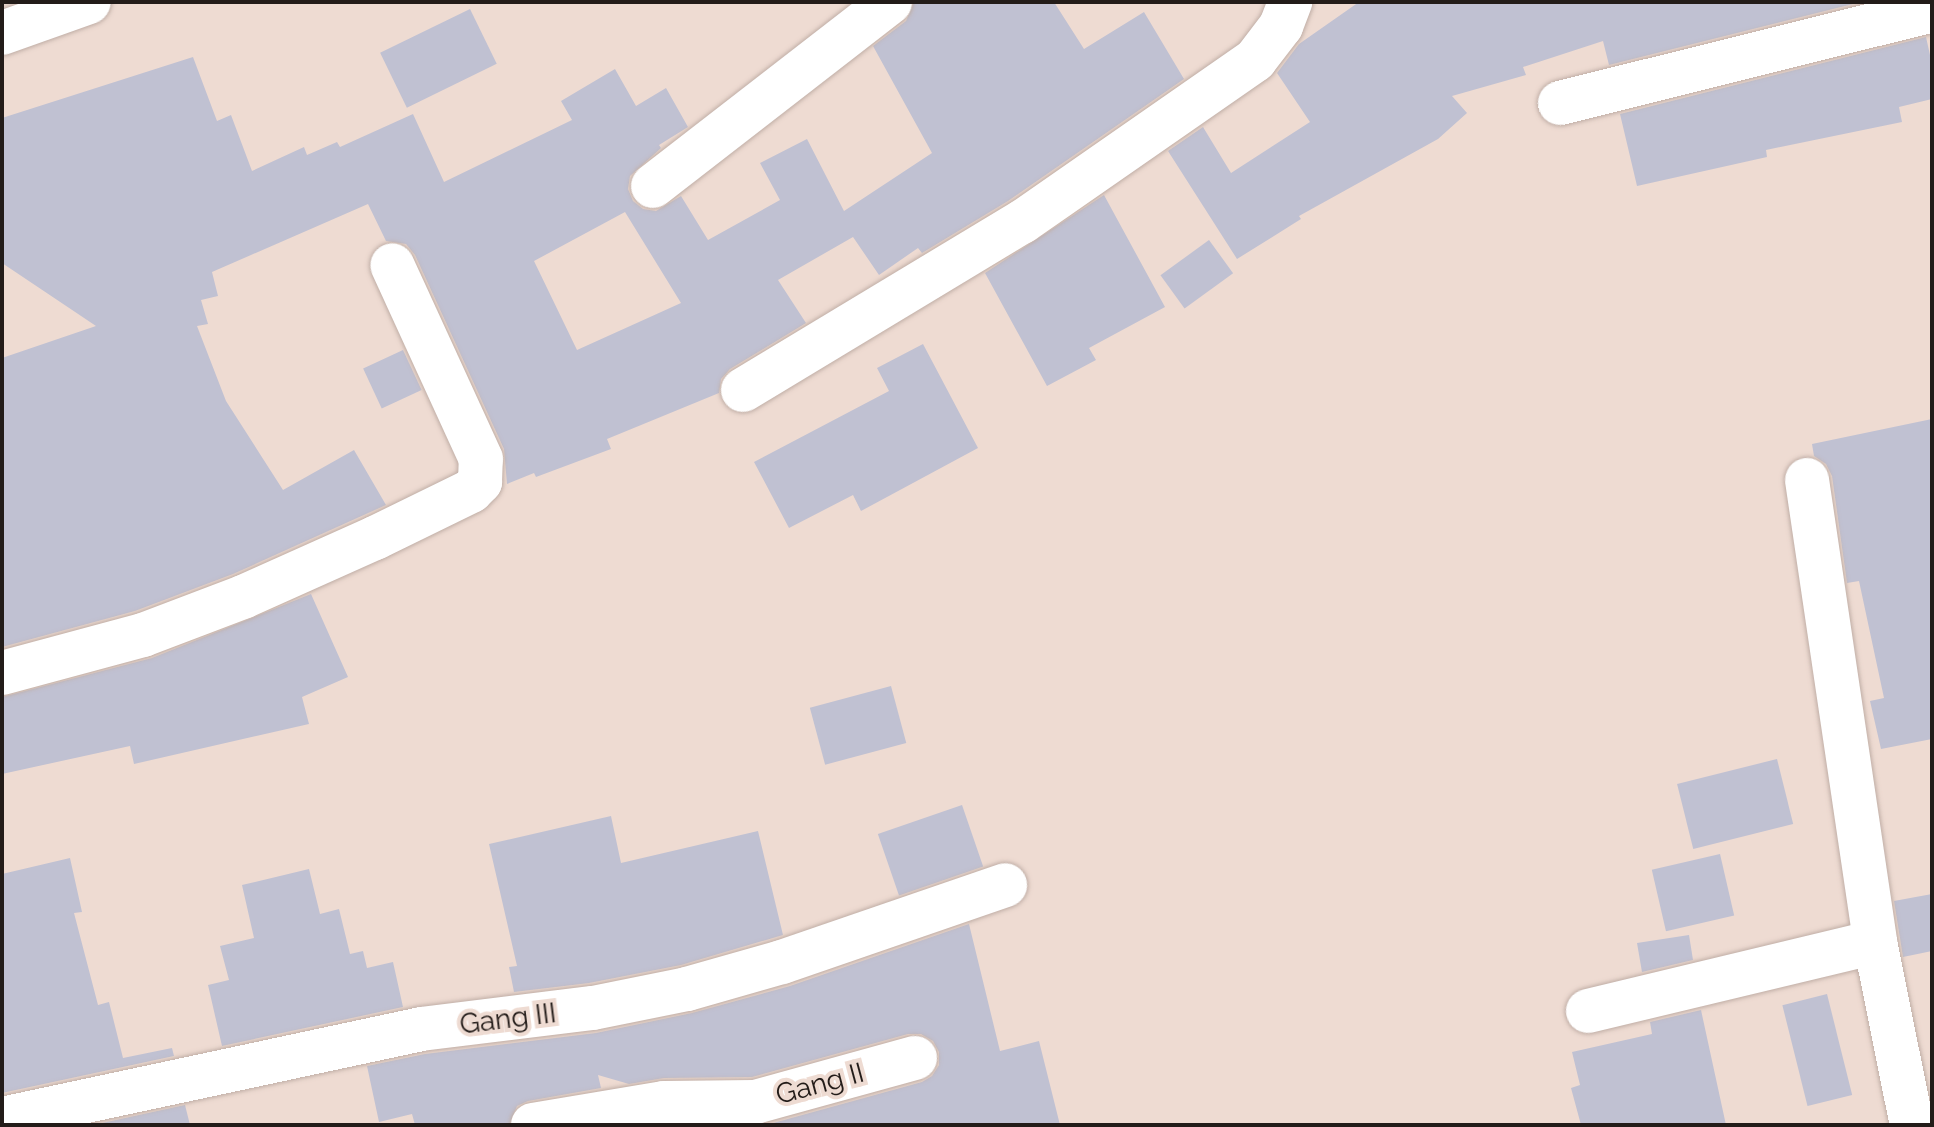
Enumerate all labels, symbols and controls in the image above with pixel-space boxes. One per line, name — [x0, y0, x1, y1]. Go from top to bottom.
street label: Gang III — [458, 996, 558, 1042]
street label: Gang II — [772, 1056, 868, 1112]

